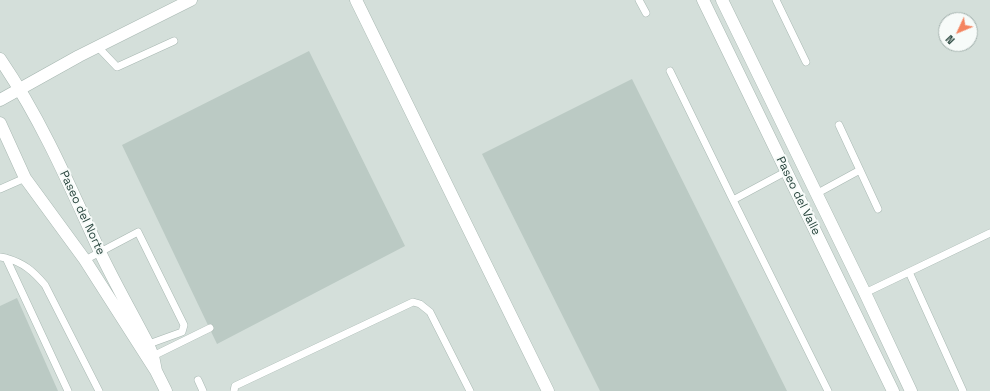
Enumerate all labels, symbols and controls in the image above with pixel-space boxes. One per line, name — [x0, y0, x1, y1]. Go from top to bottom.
north arrow — [938, 12, 978, 52]
text: N — [942, 32, 958, 47]
street label: Paseo del Valle — [773, 154, 823, 238]
street label: Paseo del Norte — [56, 169, 108, 257]

